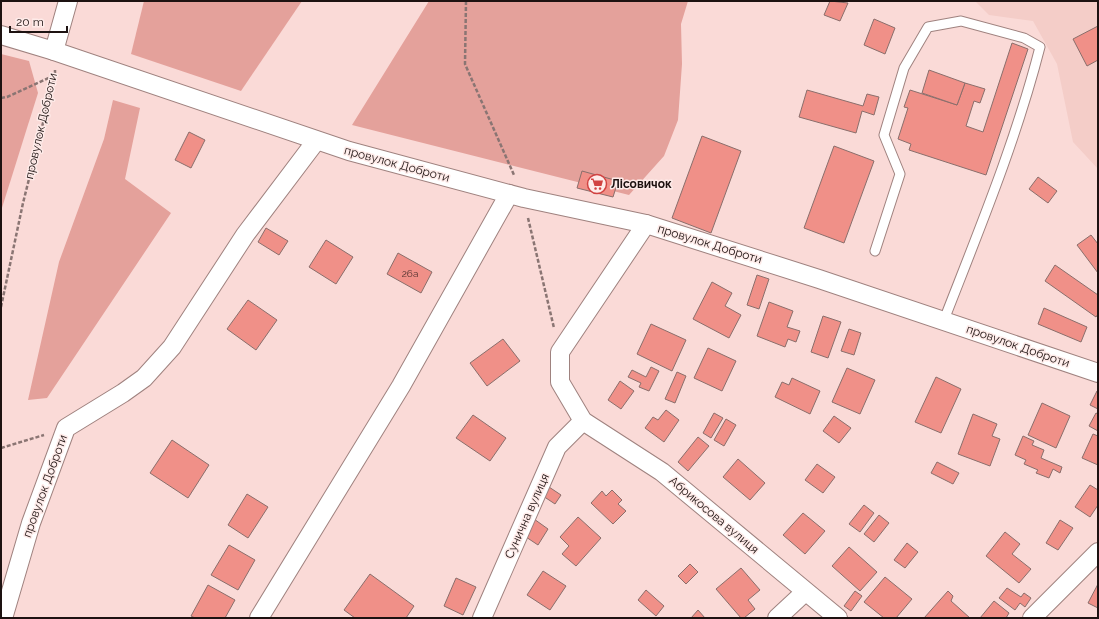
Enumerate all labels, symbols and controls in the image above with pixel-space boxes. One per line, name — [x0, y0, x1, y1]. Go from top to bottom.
scale bar — [10, 8, 67, 34]
text: 20 m — [16, 15, 44, 29]
street label: провулок Доброти — [22, 72, 60, 180]
street label: провулок Доброти — [343, 143, 451, 185]
supermarket icon: Лісовичок — [586, 173, 608, 195]
place label: Лісовичок — [611, 177, 672, 191]
street label: провулок Доброти — [656, 221, 764, 267]
house number: 26а — [402, 268, 418, 279]
street label: провулок Доброти — [964, 322, 1072, 370]
street label: провулок Доброти — [20, 433, 70, 539]
street label: Сунична вулиця — [502, 471, 552, 561]
street label: Абрикосова вулиця — [666, 473, 762, 557]

